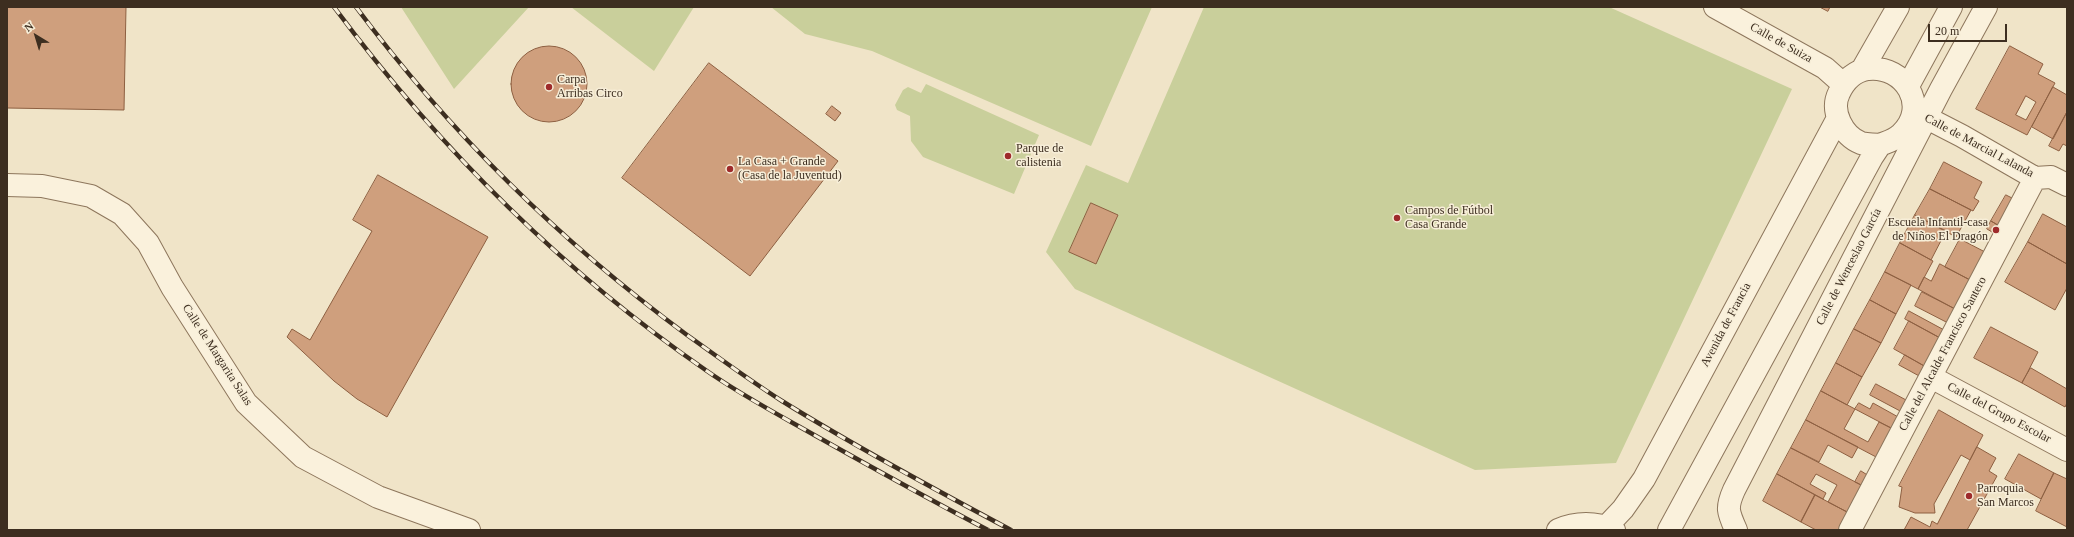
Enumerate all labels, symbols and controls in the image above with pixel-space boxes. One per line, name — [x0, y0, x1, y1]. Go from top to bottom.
north arrow — [16, 16, 56, 56]
scale bar — [1930, 16, 2009, 42]
text: N — [22, 19, 35, 34]
street label: Calle de Suiza — [1747, 20, 1815, 66]
text: 20 m — [1935, 24, 1959, 38]
place label: Carpa Arribas Circo — [557, 73, 623, 101]
marker: Carpa Arribas Circo — [544, 82, 554, 92]
street label: Calle de Marcial Lalanda — [1922, 111, 2036, 181]
place label: Parque de calistenia — [1016, 142, 1064, 170]
marker: Parque de calistenia — [1003, 151, 1013, 161]
place label: La Casa + Grande (Casa de la Juventud) — [738, 155, 842, 183]
marker: La Casa + Grande (Casa de la Juventud) — [725, 164, 735, 174]
place label: Campos de Fútbol Casa Grande — [1405, 204, 1493, 232]
street label: Calle de Wenceslao García — [1813, 206, 1885, 328]
marker: Campos de Fútbol Casa Grande — [1392, 213, 1402, 223]
place label: Escuela Infantil-casa de Niños El Dragón — [1888, 216, 1988, 244]
marker: Escuela Infantil-casa de Niños El Dragón — [1991, 225, 2001, 235]
street label: Calle del Alcalde Francisco Santero — [1896, 274, 1990, 434]
street label: Avenida de Francia — [1698, 281, 1754, 369]
street label: Calle de Margarita Salas — [179, 302, 255, 408]
street label: Calle del Grupo Escolar — [1945, 380, 2053, 446]
place label: Parroquia San Marcos — [1977, 482, 2034, 510]
marker: Parroquia San Marcos — [1964, 491, 1974, 501]

